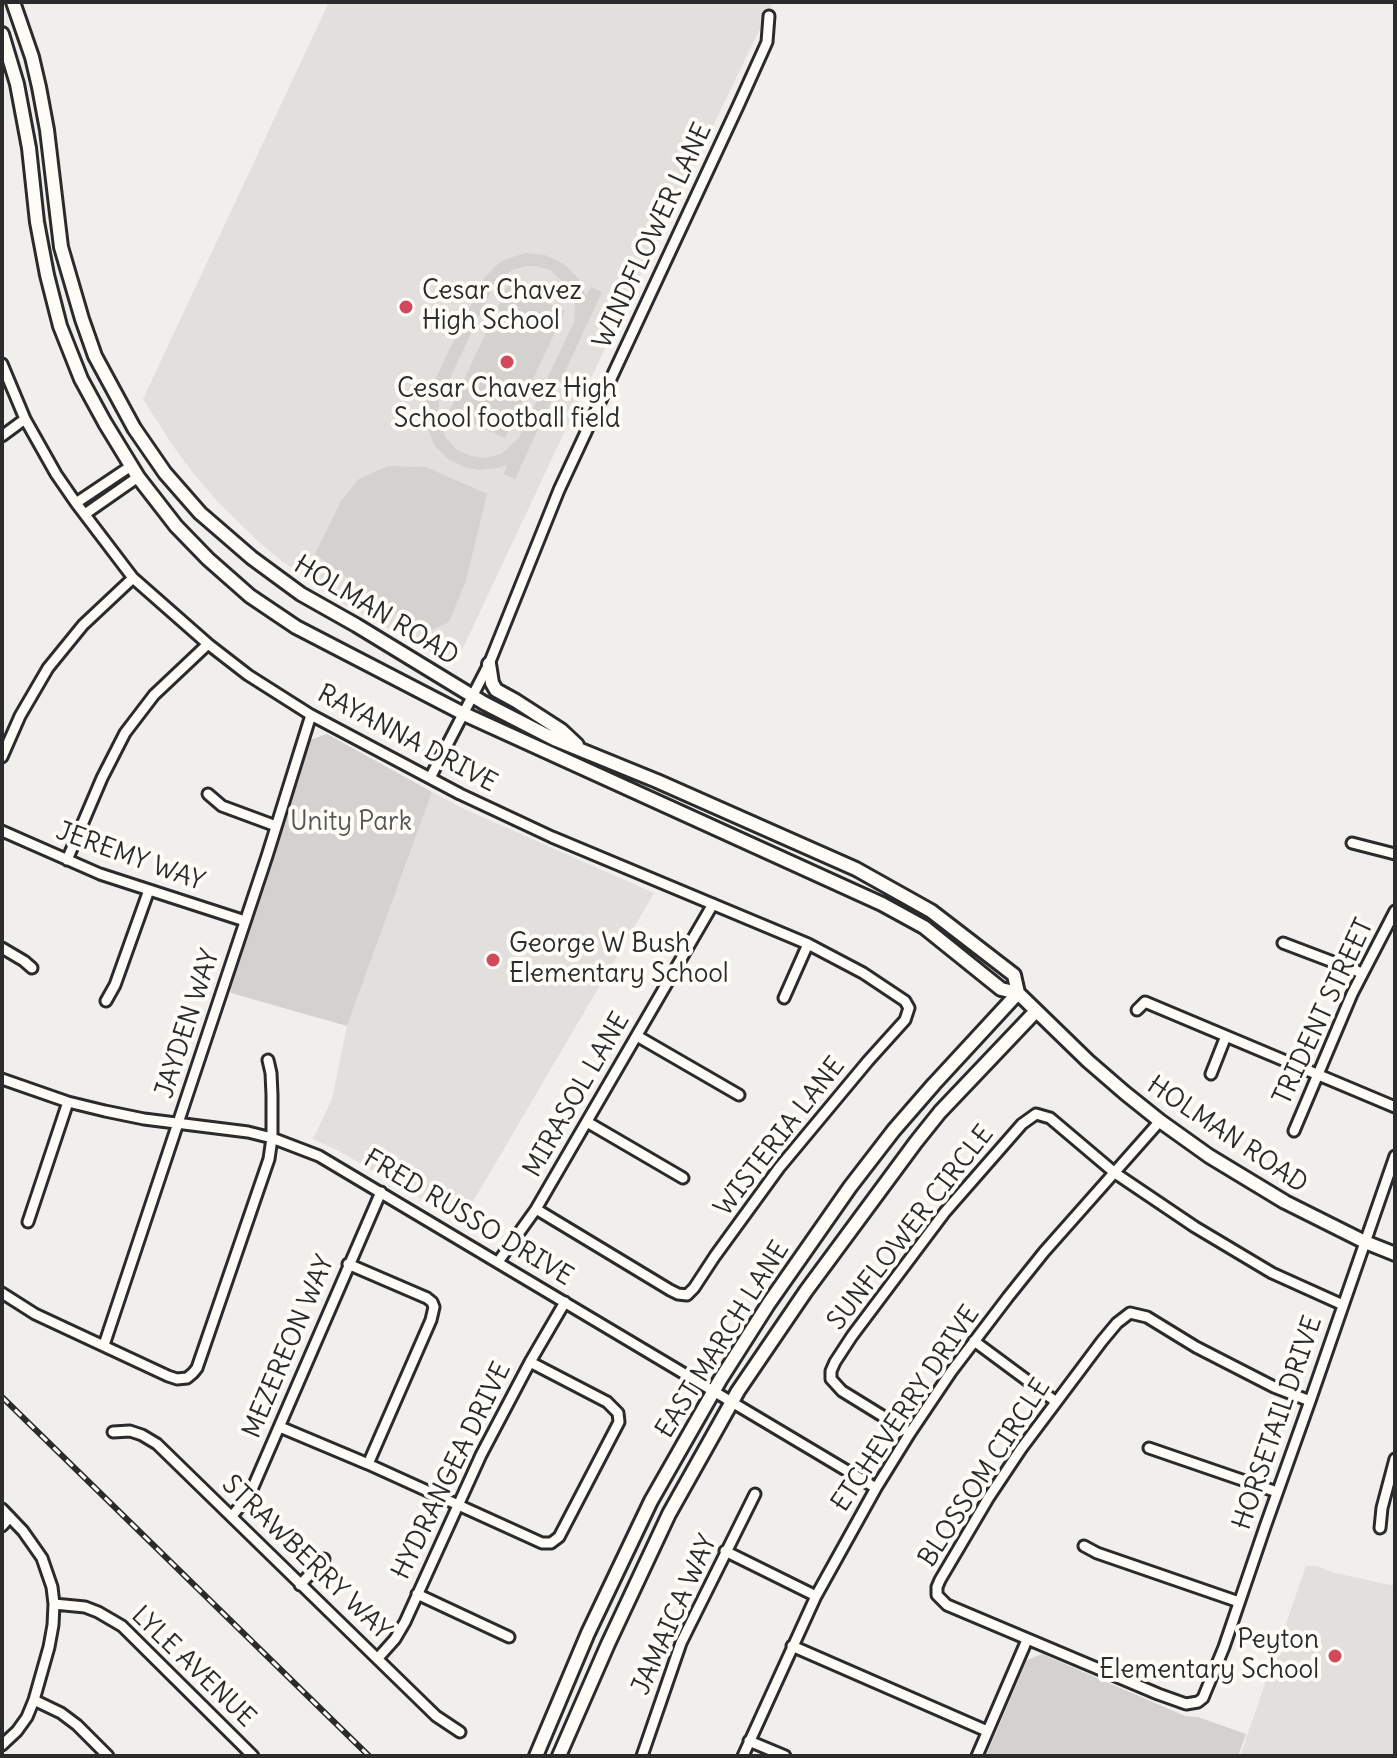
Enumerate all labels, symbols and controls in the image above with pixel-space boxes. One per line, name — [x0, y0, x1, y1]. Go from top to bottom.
street label: WINDFLOWER LANE — [587, 118, 719, 354]
place label: Cesar Chavez High School — [422, 276, 582, 338]
marker: Cesar Chavez High School — [397, 298, 415, 316]
marker: Cesar Chavez High School football field — [498, 353, 516, 371]
place label: Cesar Chavez High School football field — [394, 374, 620, 436]
street label: HOLMAN ROAD — [288, 550, 464, 672]
street label: RAYANNA DRIVE — [312, 679, 502, 799]
park label: Unity Park — [290, 807, 412, 839]
street label: JEREMY WAY — [52, 816, 208, 898]
street label: TRIDENT STREET — [1267, 914, 1381, 1110]
place label: George W Bush Elementary School — [509, 929, 729, 990]
street label: JAYDEN WAY — [149, 946, 227, 1102]
marker: George W Bush Elementary School — [484, 951, 502, 969]
street label: MIRASOL LANE — [517, 1007, 637, 1183]
street label: WISTERIA LANE — [708, 1051, 852, 1223]
street label: HOLMAN ROAD — [1141, 1070, 1313, 1200]
street label: SUNFLOWER CIRCLE — [821, 1119, 1001, 1337]
street label: FRED RUSSO DRIVE — [358, 1143, 578, 1293]
street label: EAST MARCH LANE — [650, 1236, 796, 1444]
street label: MEZEREON WAY — [237, 1251, 341, 1443]
street label: ETCHEVERRY DRIVE — [825, 1300, 987, 1518]
street label: HORSETAIL DRIVE — [1227, 1312, 1329, 1534]
street label: HYDRANGEA DRIVE — [386, 1357, 518, 1585]
street label: BLOSSOM CIRCLE — [913, 1373, 1057, 1573]
street label: STRAWBERRY WAY — [215, 1469, 397, 1647]
street label: JAMAICA WAY — [626, 1530, 724, 1700]
street label: LYLE AVENUE — [124, 1600, 262, 1734]
place label: Peyton Elementary School — [1099, 1625, 1319, 1686]
marker: Peyton Elementary School — [1326, 1647, 1344, 1665]

